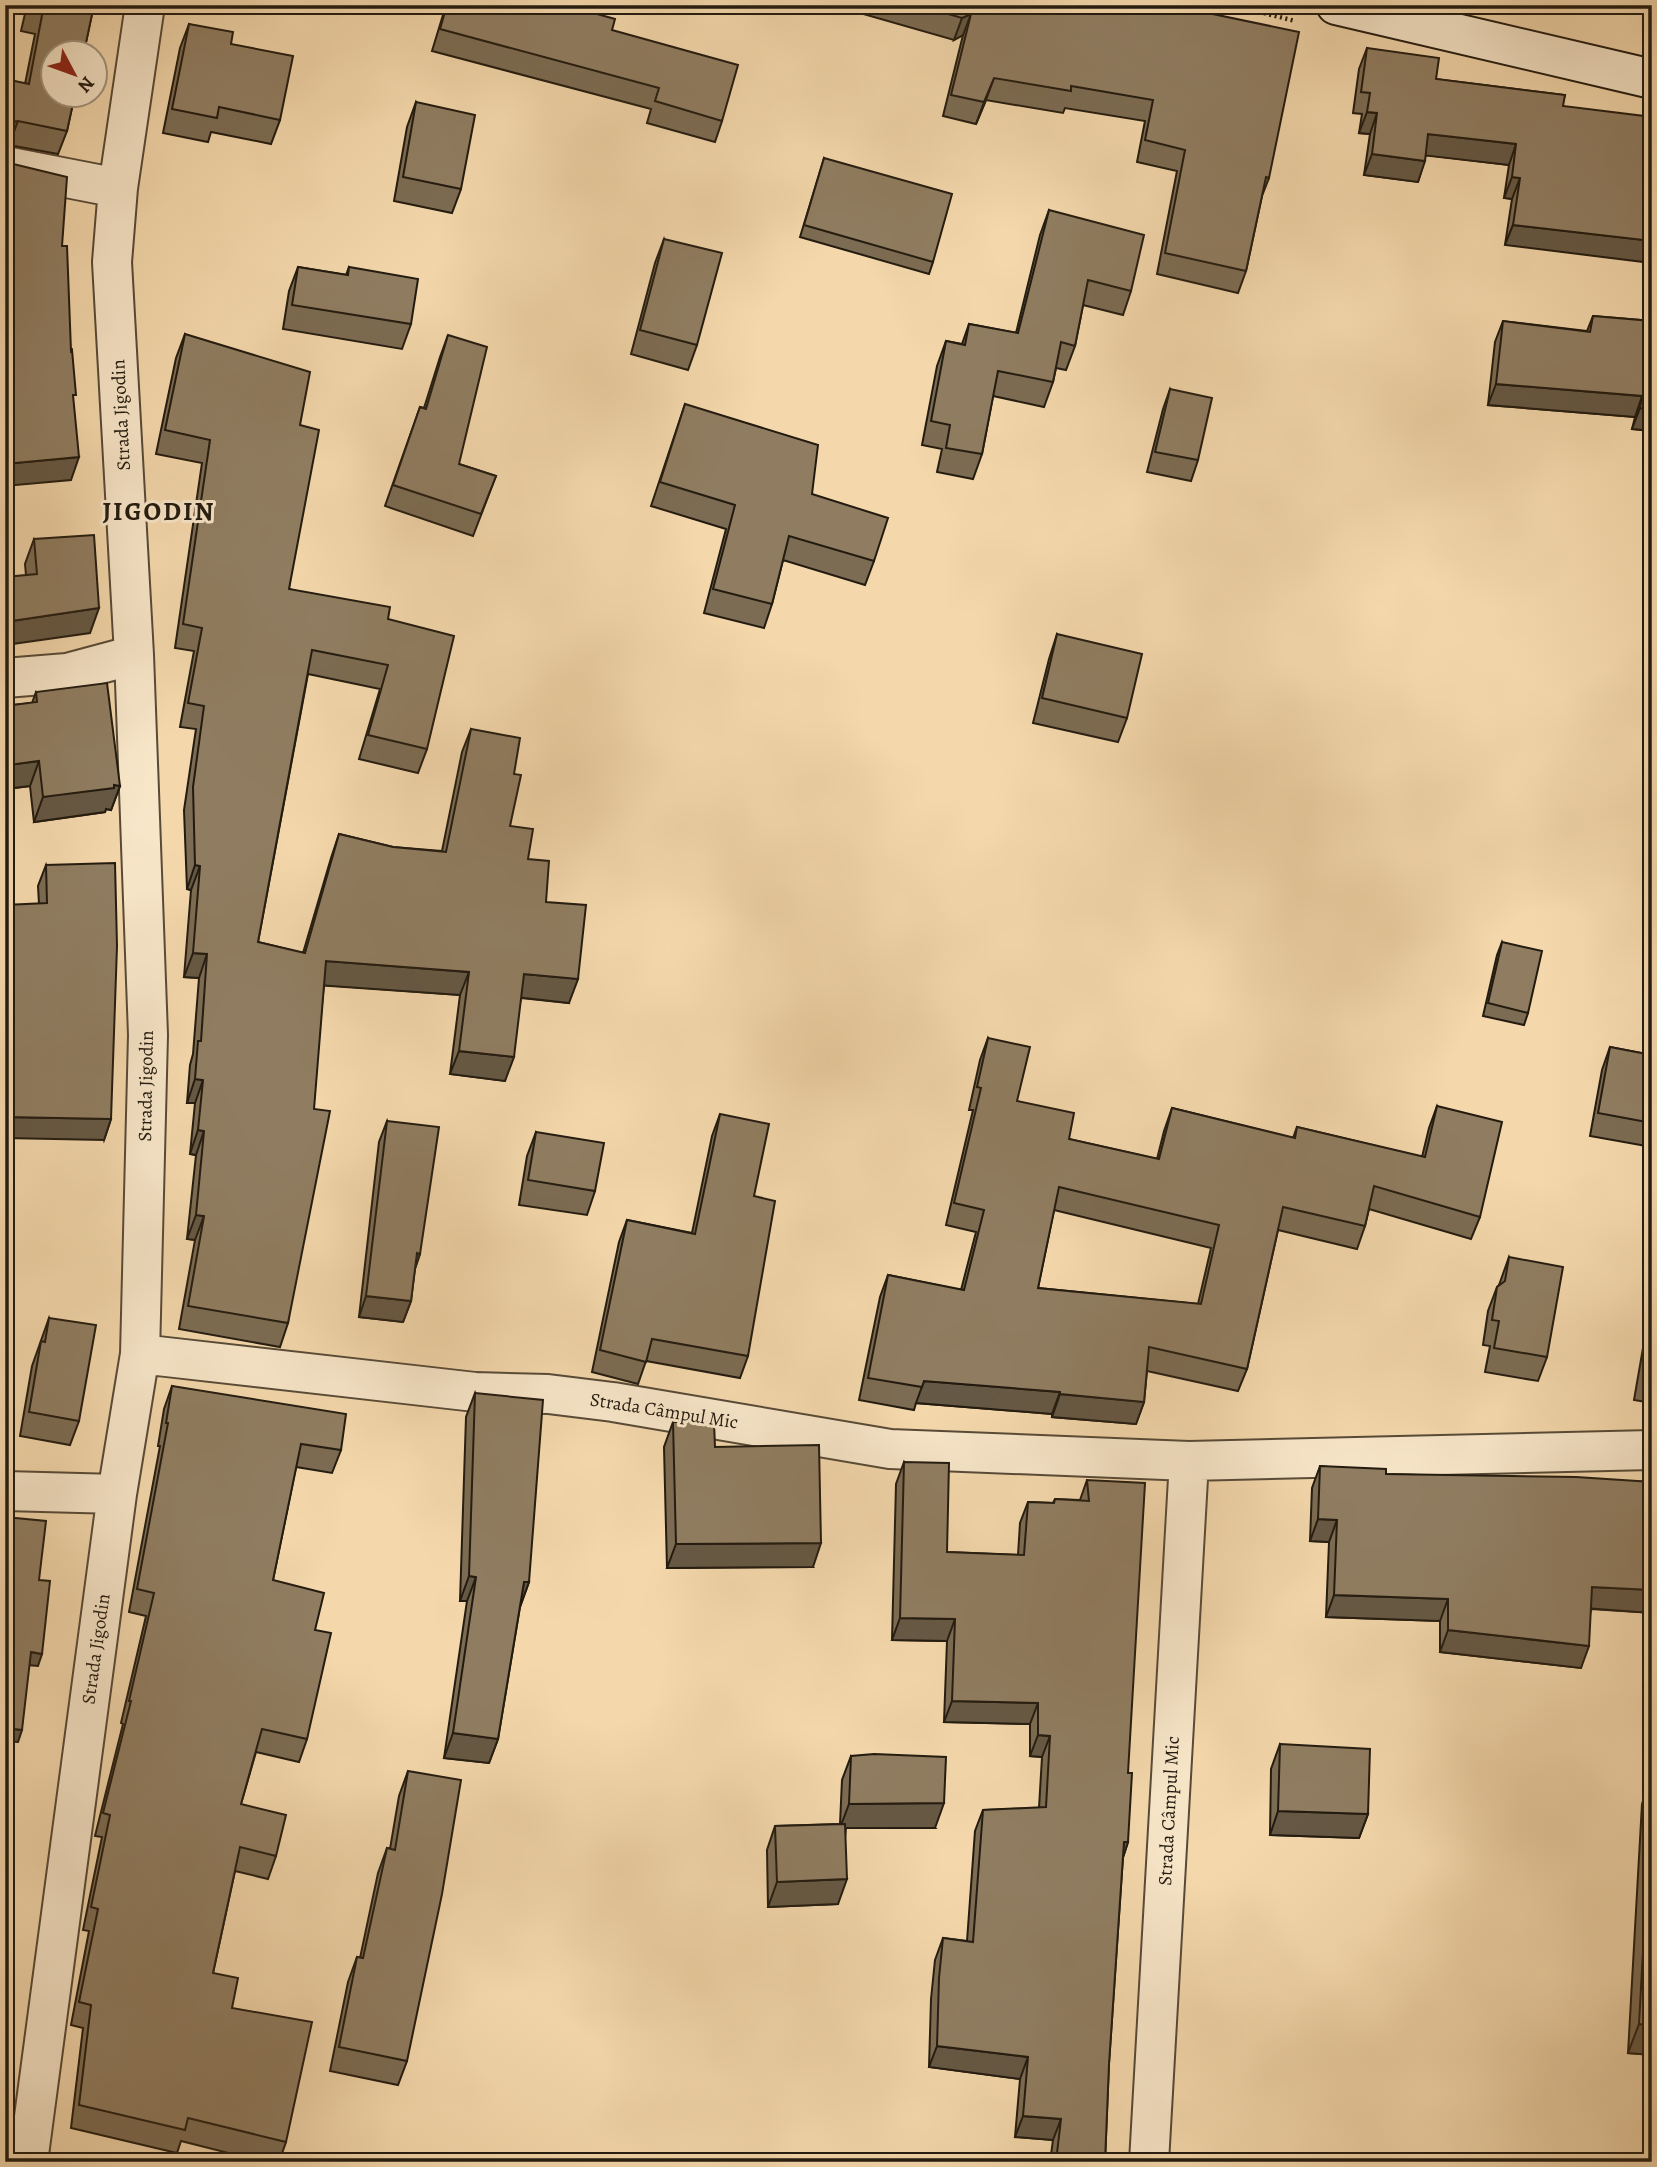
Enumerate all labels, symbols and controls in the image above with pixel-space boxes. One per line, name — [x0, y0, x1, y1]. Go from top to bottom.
north arrow — [38, 38, 108, 108]
text: N — [72, 71, 100, 98]
street label: Strada Jigodin — [105, 359, 137, 471]
district label: JIGODIN — [103, 494, 215, 529]
street label: Strada Jigodin — [132, 1030, 160, 1142]
street label: Strada Câmpul Mic — [588, 1386, 740, 1436]
street label: Strada Jigodin — [75, 1592, 117, 1706]
street label: Strada Câmpul Mic — [1152, 1736, 1186, 1886]

